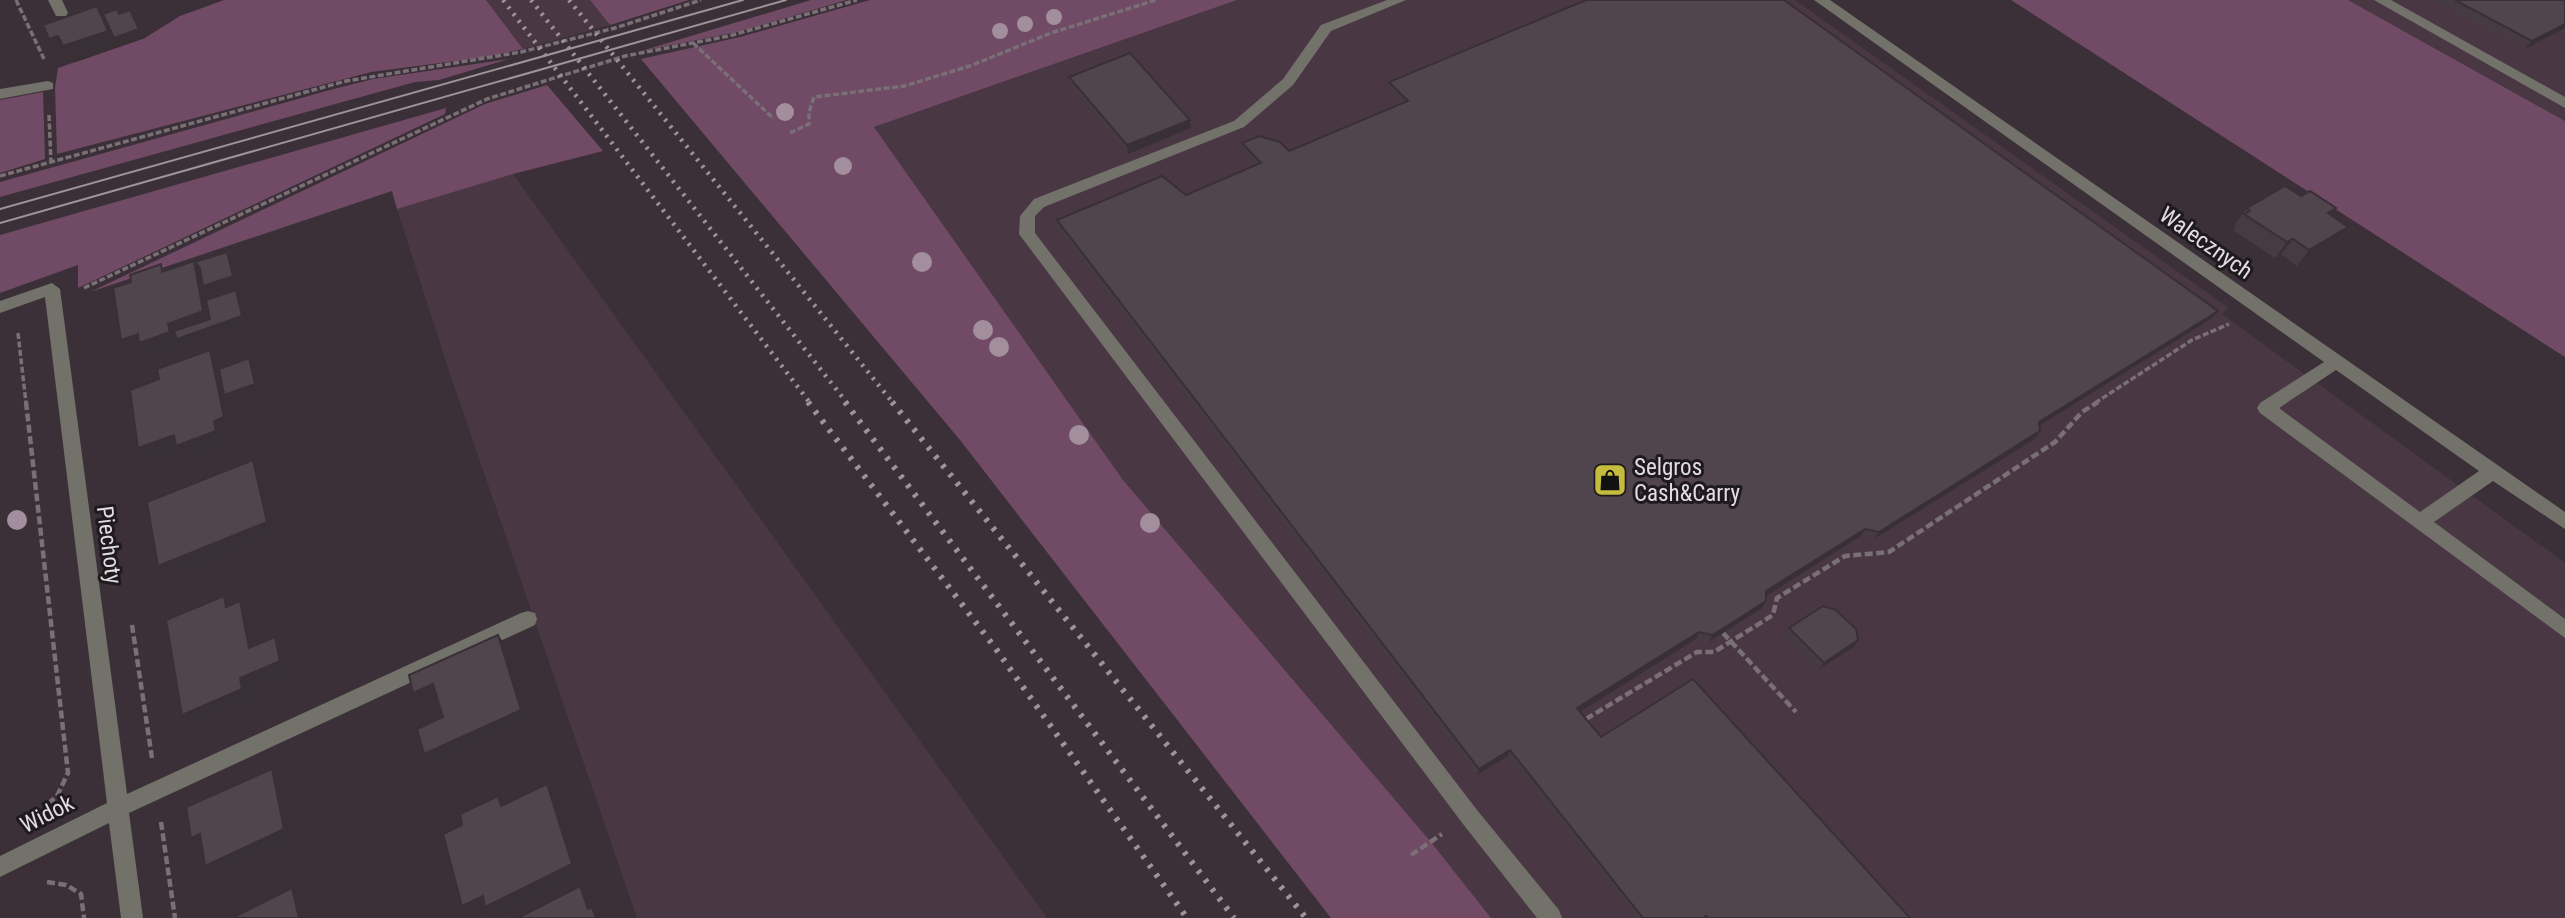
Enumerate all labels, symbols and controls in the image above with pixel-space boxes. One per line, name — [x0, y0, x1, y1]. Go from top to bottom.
street label: Walecznych — [2154, 201, 2258, 285]
place label: Selgros Cash&Carry — [1634, 454, 1740, 507]
shop icon: Selgros Cash&Carry — [1591, 461, 1629, 499]
street label: Piechoty — [91, 504, 127, 586]
street label: Widok — [16, 789, 79, 839]

